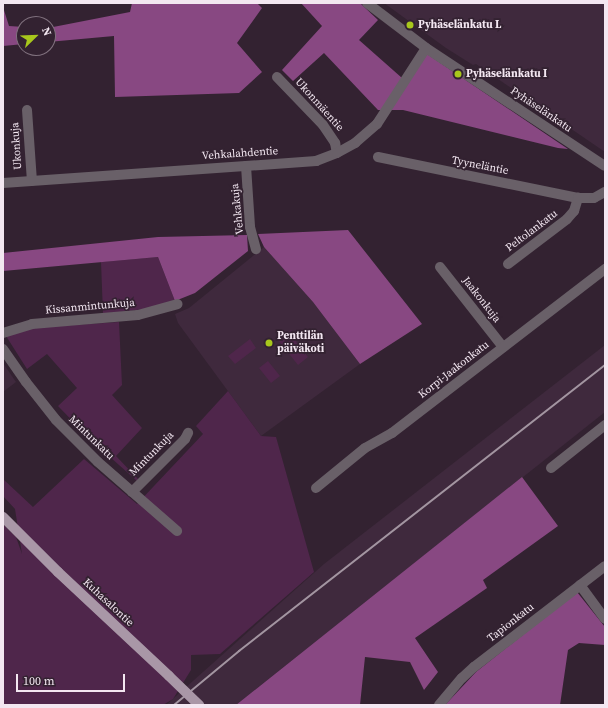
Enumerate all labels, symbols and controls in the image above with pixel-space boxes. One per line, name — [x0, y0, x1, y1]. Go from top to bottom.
north arrow — [16, 16, 56, 56]
place label: Pyhäselänkatu L — [418, 18, 501, 32]
marker: Pyhäselänkatu L — [405, 20, 415, 30]
text: N — [38, 25, 55, 38]
place label: Pyhäselänkatu I — [466, 67, 547, 81]
marker: Pyhäselänkatu I — [453, 69, 463, 79]
street label: Ukonmäentie — [292, 76, 346, 134]
street label: Pyhäselänkatu — [508, 85, 574, 135]
street label: Ukonkuja — [9, 122, 25, 170]
street label: Vehkalahdentie — [201, 145, 279, 163]
street label: Tyyneläntie — [451, 154, 509, 178]
street label: Vehkakuja — [229, 183, 247, 235]
street label: Peltolankatu — [503, 207, 561, 255]
street label: Jaakonkuja — [459, 274, 503, 326]
street label: Kissanmintunkuja — [45, 297, 135, 317]
place label: Penttilän päiväkoti — [277, 330, 324, 356]
marker: Penttilän päiväkoti — [264, 338, 274, 348]
street label: Korpi-Jaakonkatu — [416, 338, 492, 402]
street label: Mintunkatu — [66, 413, 116, 463]
street label: Mintunkuja — [127, 429, 177, 479]
street label: Kuhasalontie — [80, 576, 136, 630]
street label: Tapionkatu — [485, 601, 537, 645]
scale bar — [18, 666, 127, 692]
text: 100 m — [23, 673, 55, 689]

